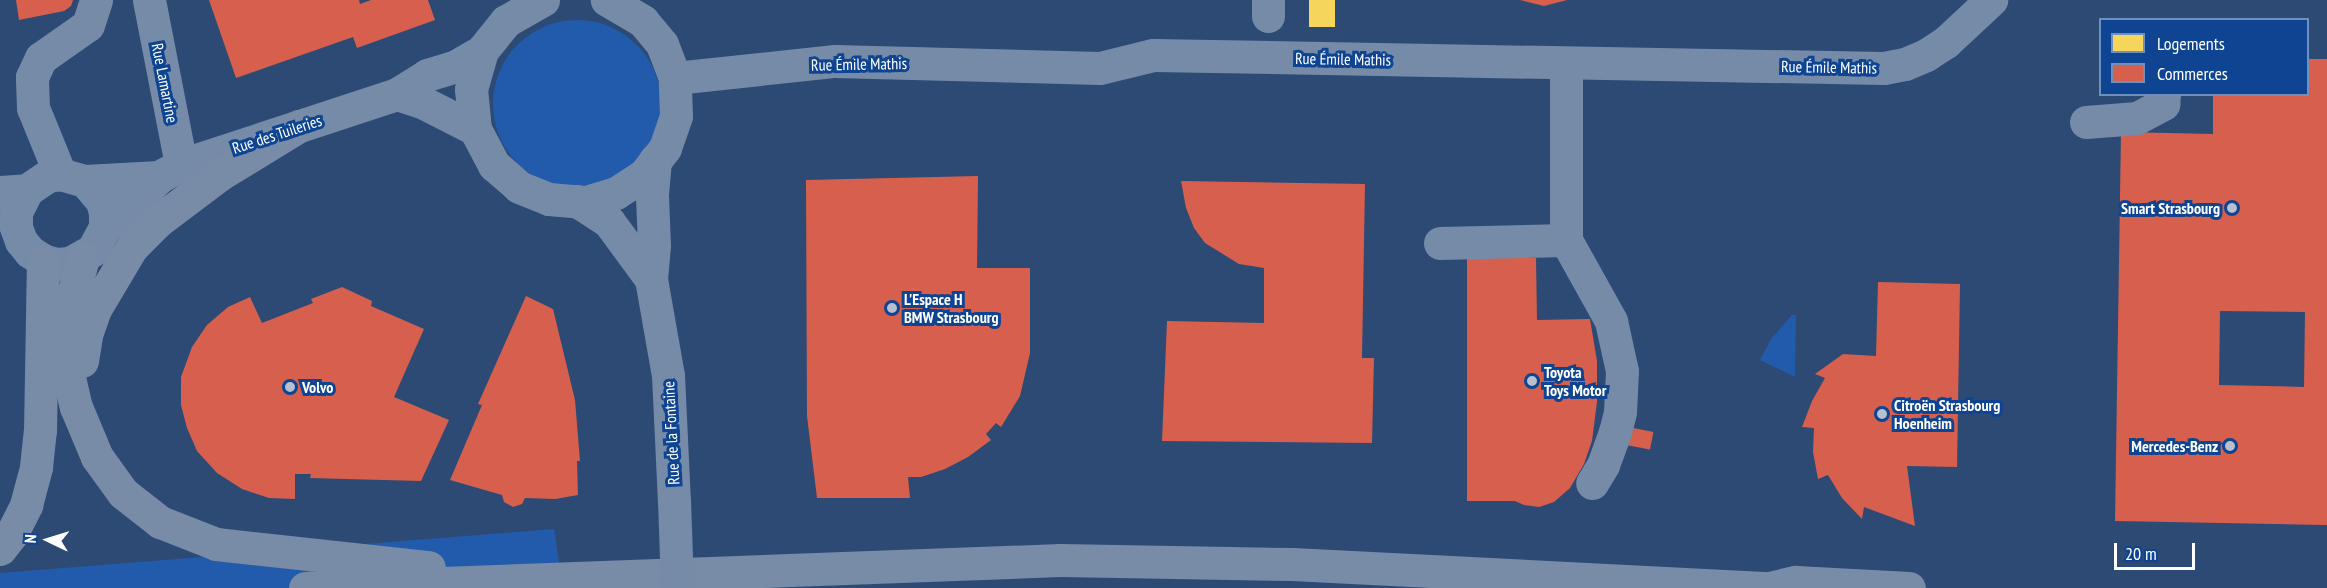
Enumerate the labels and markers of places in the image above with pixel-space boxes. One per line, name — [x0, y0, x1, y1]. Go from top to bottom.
place label: Smart Strasbourg — [2121, 198, 2220, 218]
marker: Smart Strasbourg — [2225, 201, 2239, 215]
place label: L'Espace H BMW Strasbourg — [904, 289, 999, 327]
marker: L'Espace H BMW Strasbourg — [885, 301, 899, 315]
place label: Toyota Toys Motor — [1544, 362, 1606, 400]
marker: Toyota Toys Motor — [1525, 374, 1539, 388]
place label: Volvo — [302, 377, 333, 397]
marker: Volvo — [283, 380, 297, 394]
place label: Citroën Strasbourg Hoenheim — [1894, 395, 2000, 433]
marker: Citroën Strasbourg Hoenheim — [1875, 407, 1889, 421]
place label: Mercedes-Benz — [2131, 436, 2218, 456]
marker: Mercedes-Benz — [2223, 439, 2237, 453]

